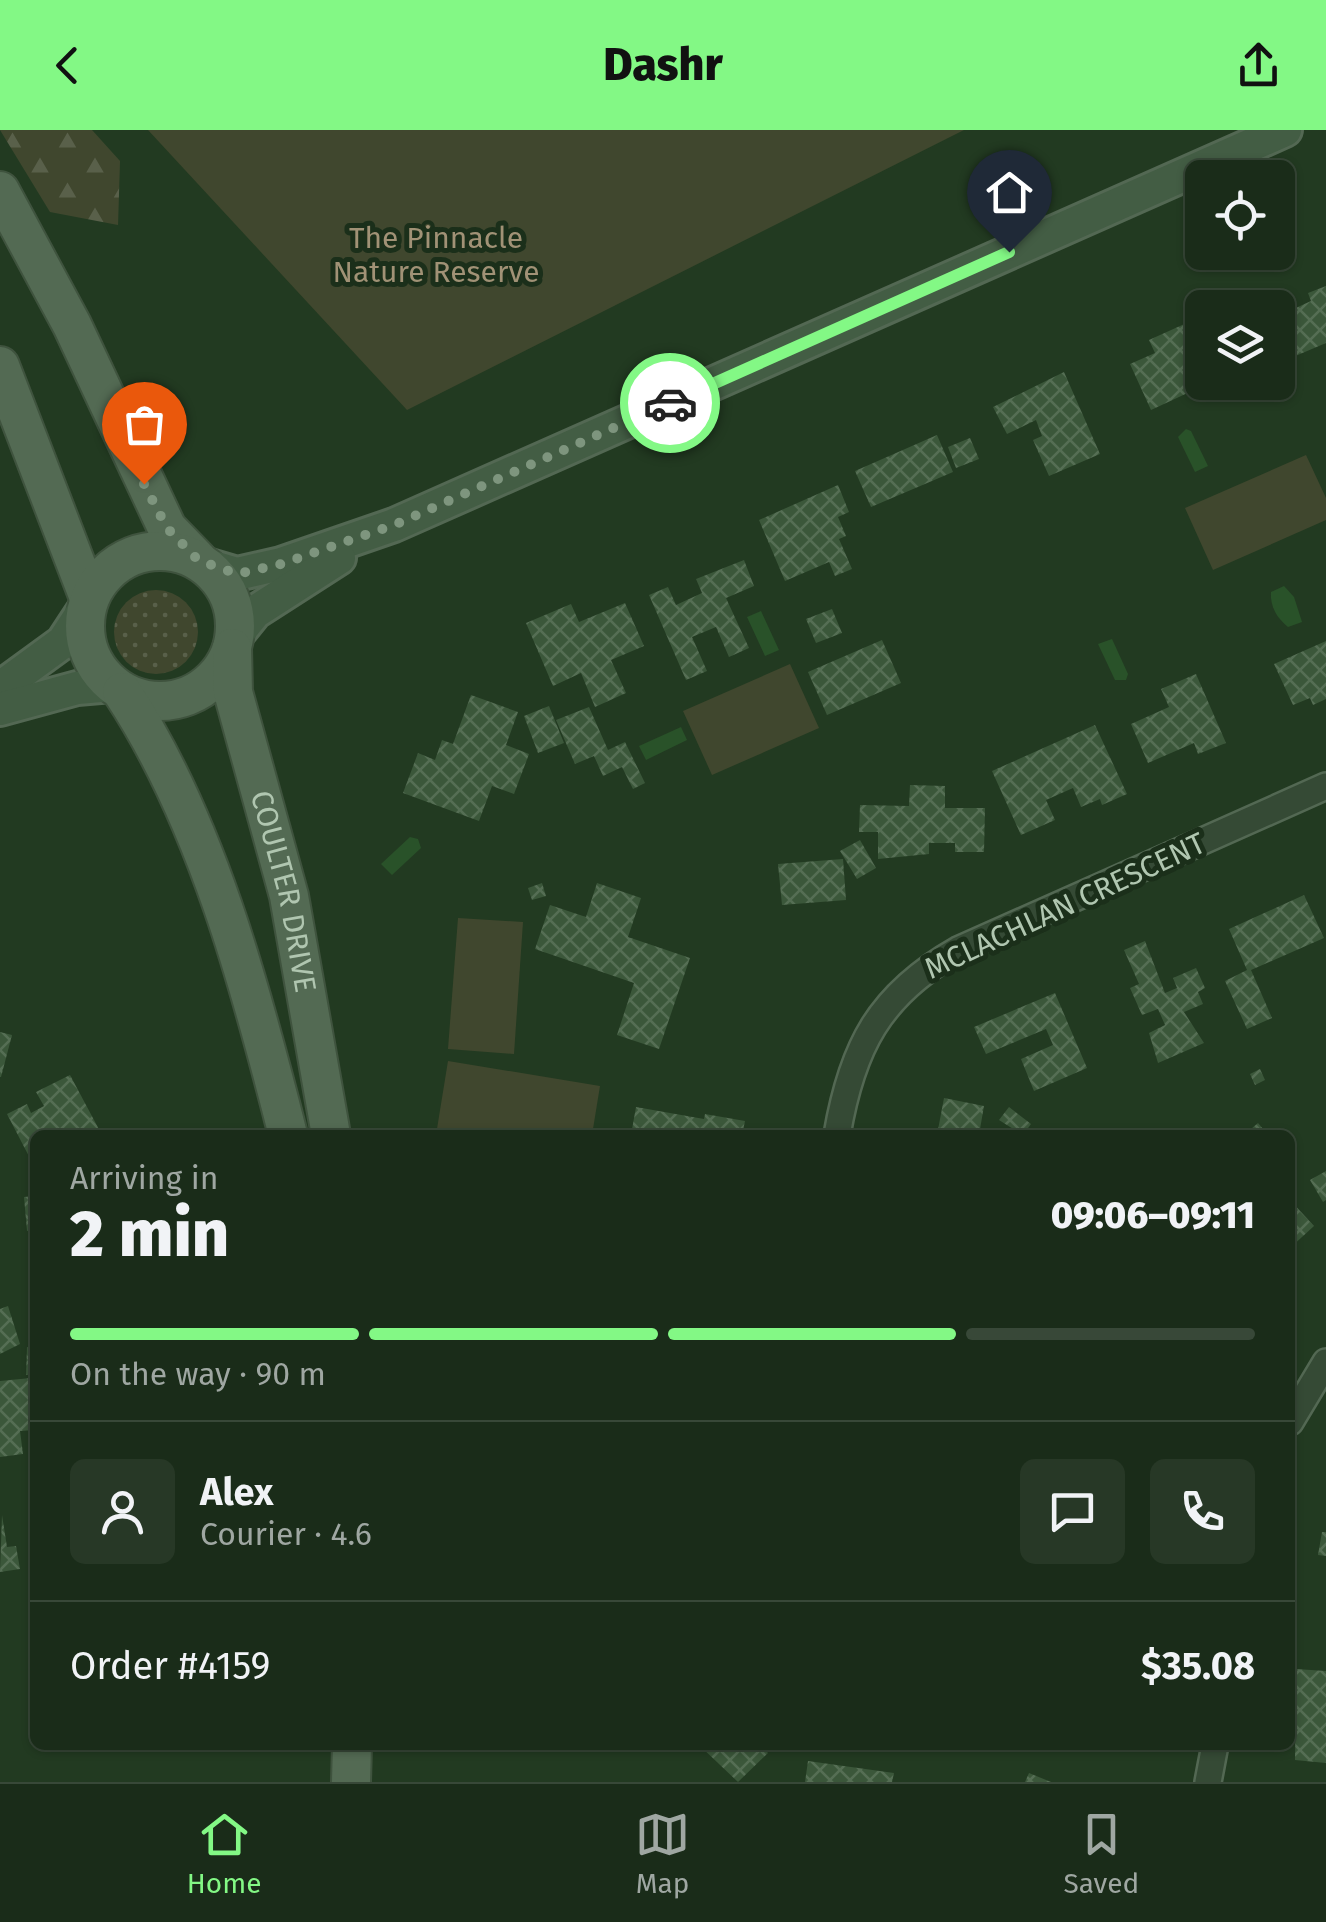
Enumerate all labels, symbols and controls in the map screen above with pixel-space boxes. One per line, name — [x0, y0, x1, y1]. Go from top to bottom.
icon: back — [40, 38, 95, 93]
text: Dashr — [603, 38, 723, 92]
icon: share — [1231, 38, 1286, 93]
pin — [967, 150, 1052, 253]
map controls — [1185, 160, 1295, 400]
button: locate — [1185, 160, 1295, 270]
icon: home — [982, 165, 1037, 220]
park label: The Pinnacle Nature Reserve — [332, 220, 540, 290]
button: layers — [1185, 290, 1295, 400]
courier — [620, 353, 720, 453]
icon: car — [643, 376, 698, 431]
pin — [102, 382, 187, 485]
icon: bag — [117, 397, 172, 452]
street label: COULTER DRIVE — [243, 787, 324, 995]
street label: MCLACHLAN CRESCENT — [919, 825, 1211, 987]
text: Arriving in — [70, 1159, 218, 1197]
text: 09:06–09:11 — [1051, 1192, 1255, 1238]
text: 2 min — [70, 1195, 229, 1273]
text: On the way · 90 m — [70, 1355, 326, 1393]
button: person — [70, 1459, 175, 1564]
button: chat — [1020, 1459, 1125, 1564]
button: phone — [1150, 1459, 1255, 1564]
text: Alex — [200, 1469, 273, 1515]
text: Courier · 4.6 — [200, 1515, 372, 1553]
text: Order #4159 — [70, 1643, 271, 1689]
text: $35.08 — [1141, 1643, 1255, 1689]
tab: Home — [187, 1807, 261, 1900]
tab: Map — [635, 1807, 690, 1900]
tab: Saved — [1063, 1807, 1139, 1900]

